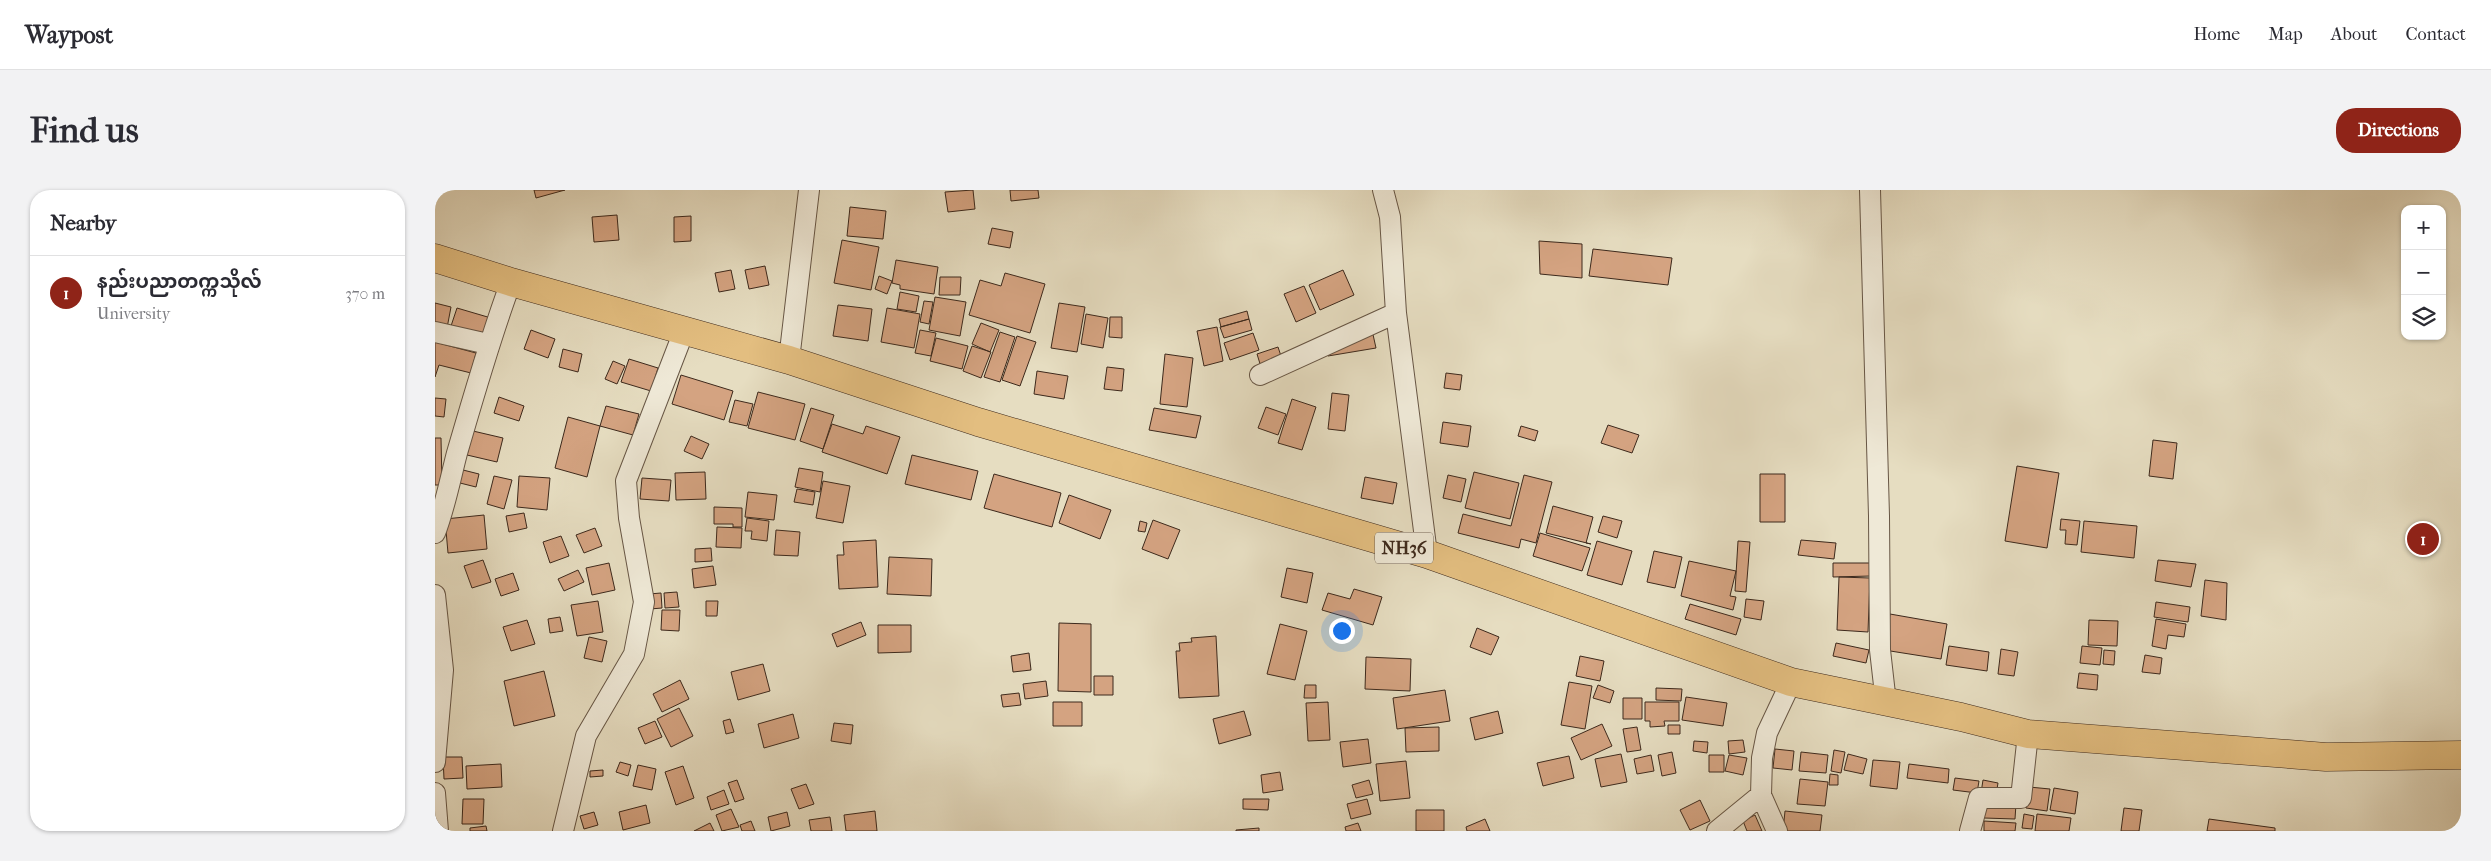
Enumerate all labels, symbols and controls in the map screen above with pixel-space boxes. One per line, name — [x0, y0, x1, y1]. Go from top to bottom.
text: Waypost — [25, 21, 113, 49]
text: Home — [2193, 24, 2240, 45]
text: Map — [2268, 24, 2303, 45]
text: About — [2331, 24, 2377, 45]
text: Contact — [2405, 24, 2466, 45]
button: Directions — [2336, 108, 2461, 153]
text: Find us — [30, 110, 139, 151]
map controls — [2401, 205, 2446, 340]
button: + — [2401, 205, 2446, 250]
text: Nearby — [50, 211, 116, 235]
button: − — [2401, 250, 2446, 295]
text: နည်းပညာတက္ကသိုလ် — [97, 271, 262, 293]
text: 1 — [63, 284, 69, 303]
text: 370 m — [345, 284, 385, 303]
button: layers — [2401, 295, 2446, 340]
text: University — [97, 304, 170, 323]
pin: 1 — [2407, 520, 2439, 558]
road number: NH36 — [1375, 532, 1433, 563]
your location — [1329, 618, 1355, 644]

